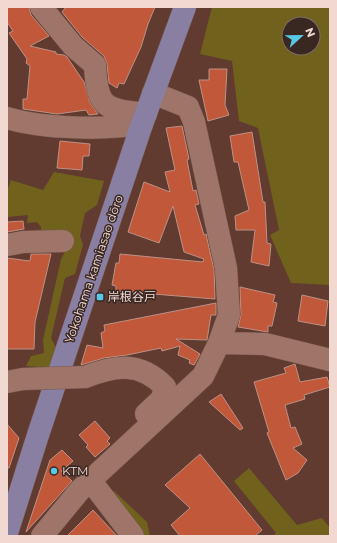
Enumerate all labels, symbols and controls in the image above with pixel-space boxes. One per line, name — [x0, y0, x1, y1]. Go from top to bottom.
north arrow — [281, 16, 321, 56]
text: N — [302, 26, 318, 39]
street label: Yokohama kamiasao dōro — [61, 193, 126, 345]
place label: 岸根谷戸 — [108, 289, 156, 304]
marker: 岸根谷戸 — [95, 292, 105, 302]
place label: KTM — [62, 463, 89, 478]
marker: KTM — [49, 466, 59, 476]

